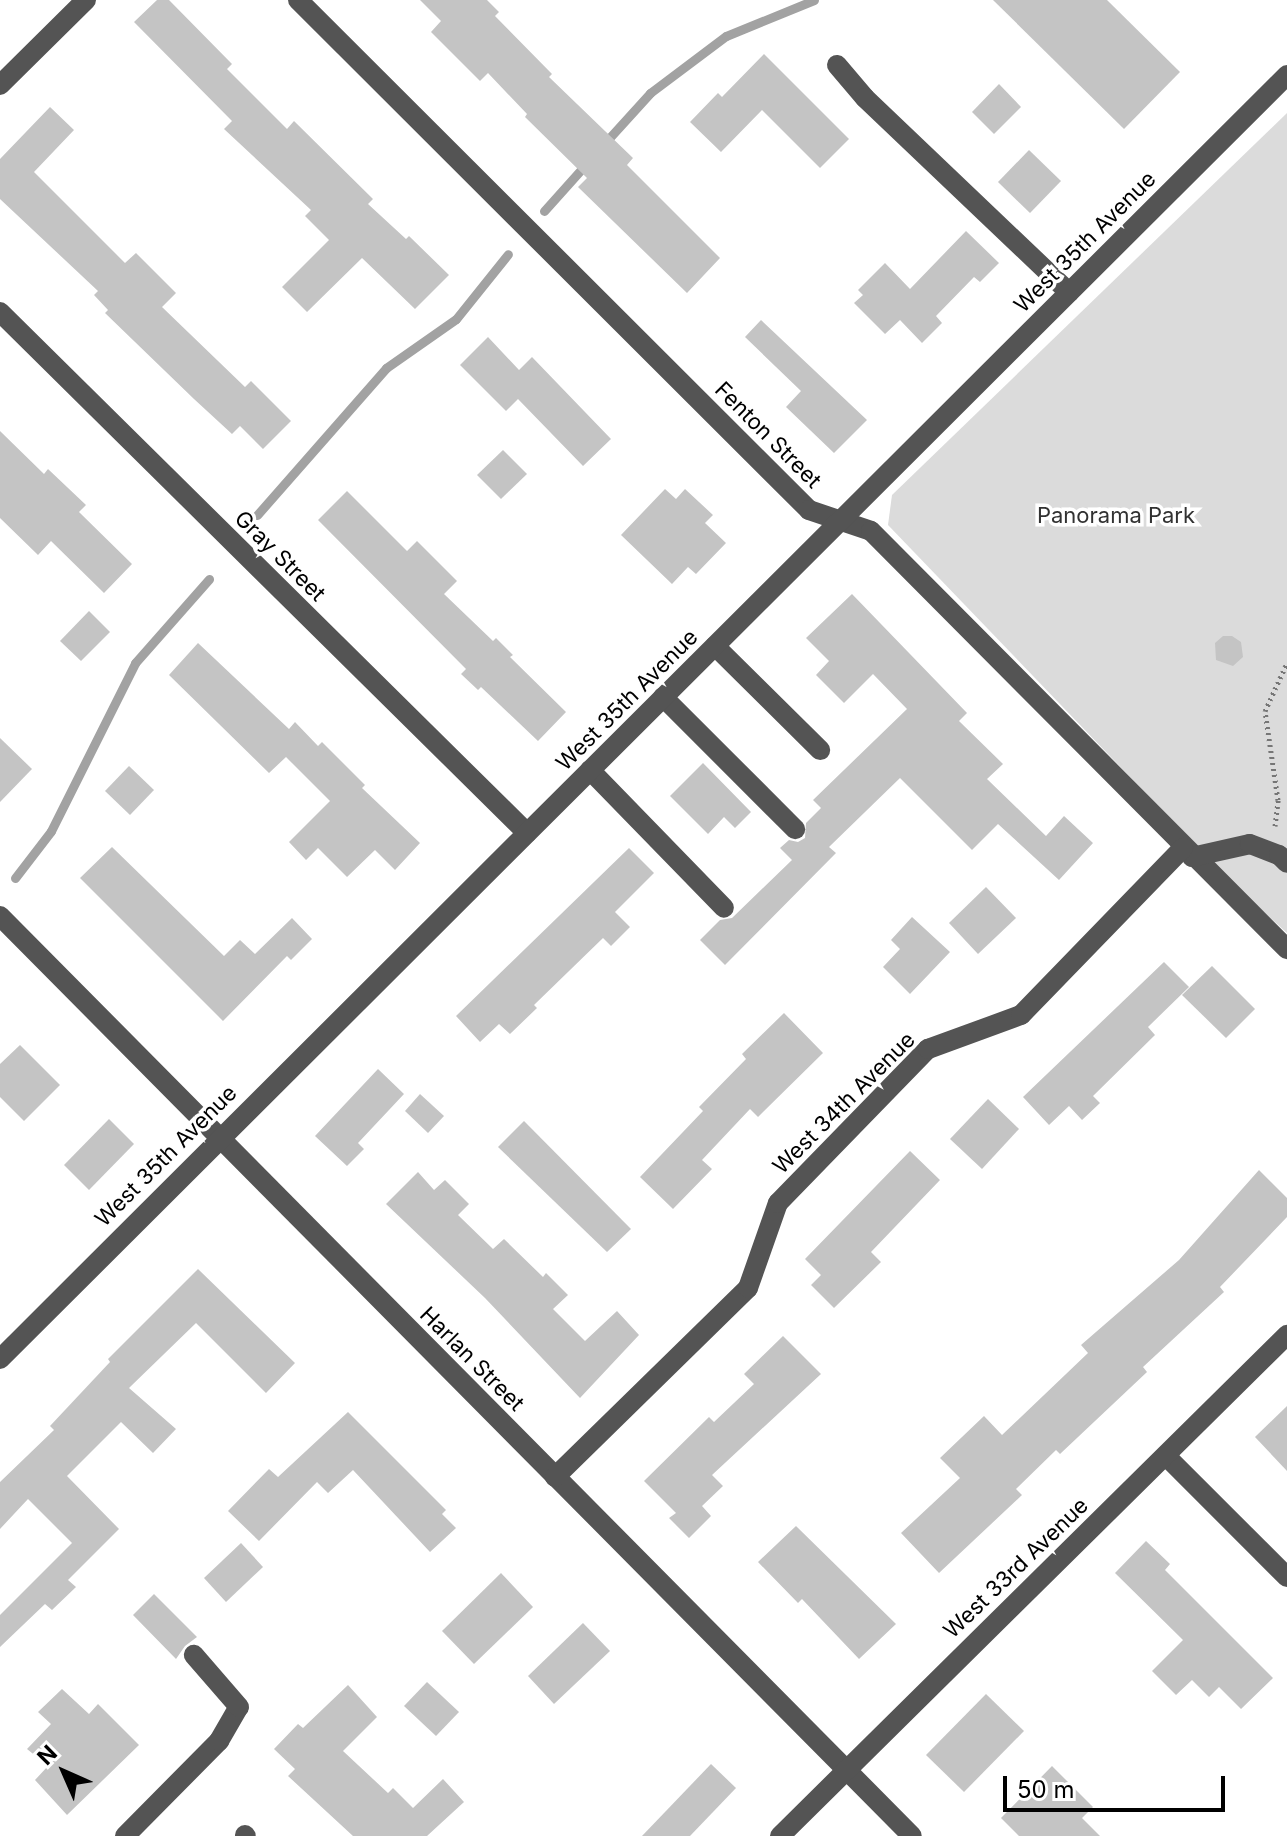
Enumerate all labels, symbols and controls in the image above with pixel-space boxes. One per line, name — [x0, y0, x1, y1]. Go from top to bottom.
street label: West 35th Avenue — [1009, 166, 1161, 318]
street label: Fenton Street — [709, 376, 827, 494]
park label: Panorama Park — [1037, 503, 1195, 529]
street label: Gray Street — [229, 505, 331, 607]
street label: West 35th Avenue — [551, 624, 703, 776]
street label: West 34th Avenue — [768, 1027, 920, 1179]
street label: West 35th Avenue — [90, 1080, 242, 1232]
street label: Harlan Street — [414, 1301, 530, 1417]
street label: West 33rd Avenue — [938, 1492, 1094, 1644]
north arrow — [24, 1732, 104, 1812]
text: N — [32, 1740, 62, 1770]
scale bar — [1007, 1760, 1229, 1810]
text: 50 m — [1017, 1775, 1075, 1804]

